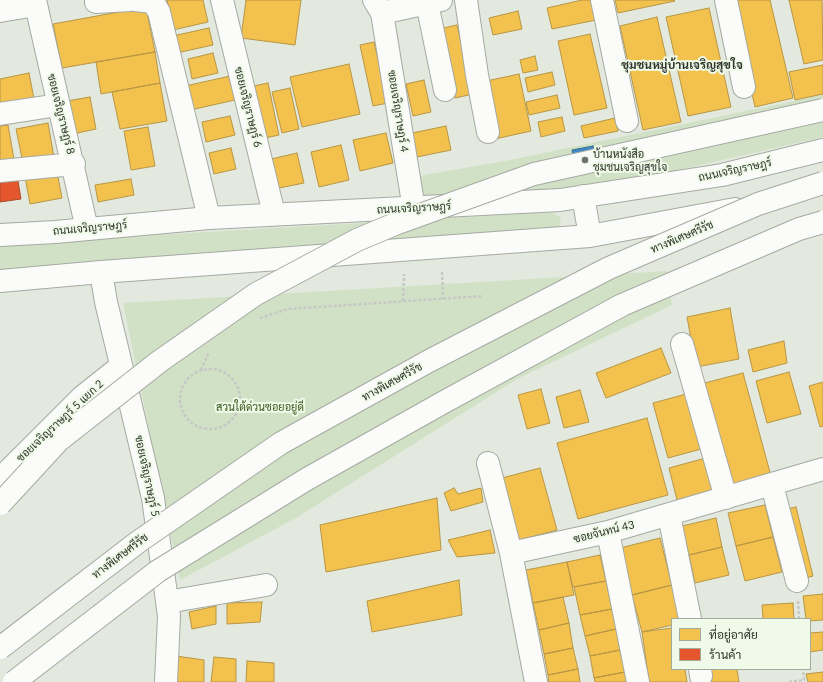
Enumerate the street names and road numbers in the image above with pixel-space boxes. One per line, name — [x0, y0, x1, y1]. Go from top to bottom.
street label: ซอยเจริญราษฎร์ 6 — [232, 65, 264, 149]
street label: ซอยเจริญราษฎร์ 4 — [385, 69, 411, 153]
street label: ซอยเจริญราษฎร์ 8 — [45, 72, 77, 156]
street label: ถนนเจริญราษฎร์ — [697, 156, 773, 184]
street label: ถนนเจริญราษฎร์ — [376, 199, 452, 217]
street label: ถนนเจริญราษฎร์ — [52, 218, 128, 238]
street label: ทางพิเศษศรีรัช — [649, 218, 715, 256]
street label: ทางพิเศษศรีรัช — [360, 360, 424, 404]
street label: ซอยเจริญราษฎร์ 5 แยก 2 — [14, 377, 106, 465]
street label: ซอยเจริญราษฎร์ 5 — [132, 434, 162, 518]
street label: ซอยจันทน์ 43 — [572, 518, 636, 546]
street label: ทางพิเศษศรีรัช — [89, 531, 151, 581]

